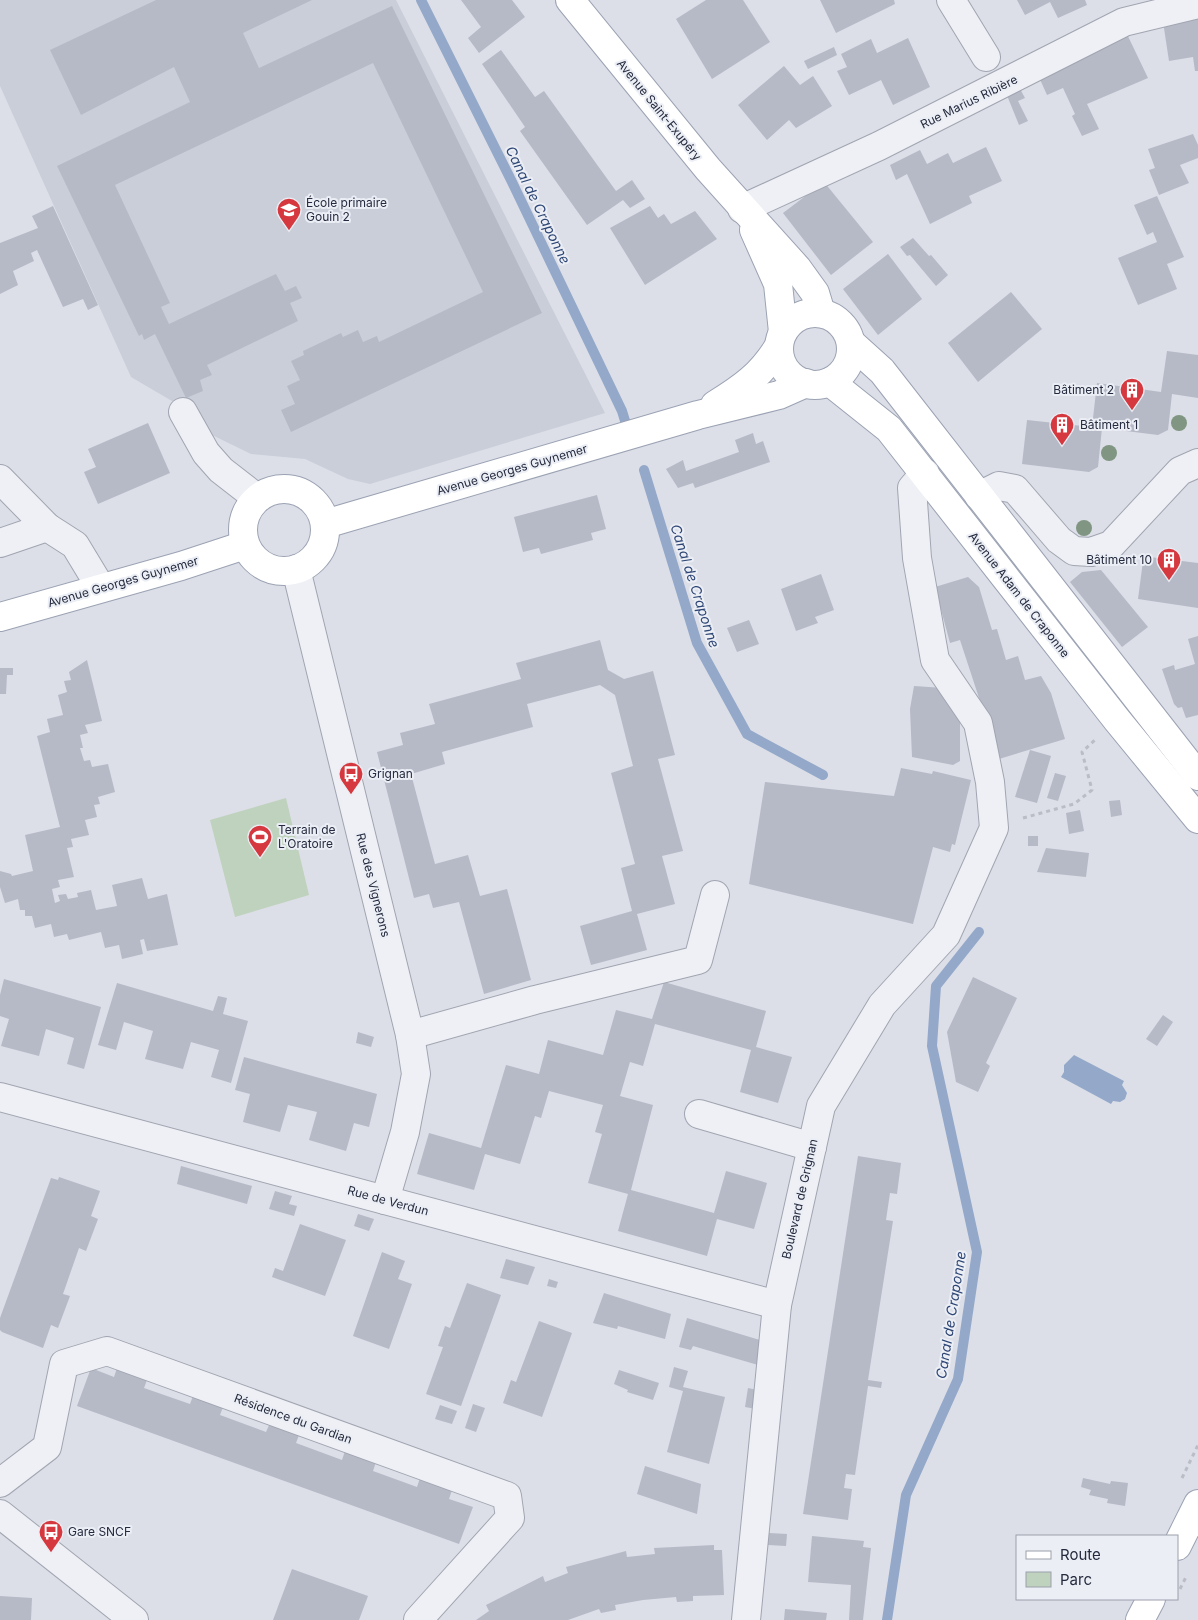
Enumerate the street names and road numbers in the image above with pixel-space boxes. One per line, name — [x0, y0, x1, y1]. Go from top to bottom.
street label: Avenue Saint-Exupéry — [614, 56, 705, 163]
street label: Rue Marius Ribière — [918, 71, 1020, 132]
street label: Avenue Georges Guynemer — [435, 441, 589, 498]
street label: Avenue Adam de Craponne — [966, 529, 1073, 660]
street label: Avenue Georges Guynemer — [46, 553, 200, 610]
street label: Rue des Vignerons — [353, 831, 394, 939]
street label: Boulevard de Grignan — [778, 1137, 821, 1260]
street label: Rue de Verdun — [346, 1182, 430, 1219]
street label: Résidence du Gardian — [232, 1390, 354, 1447]

